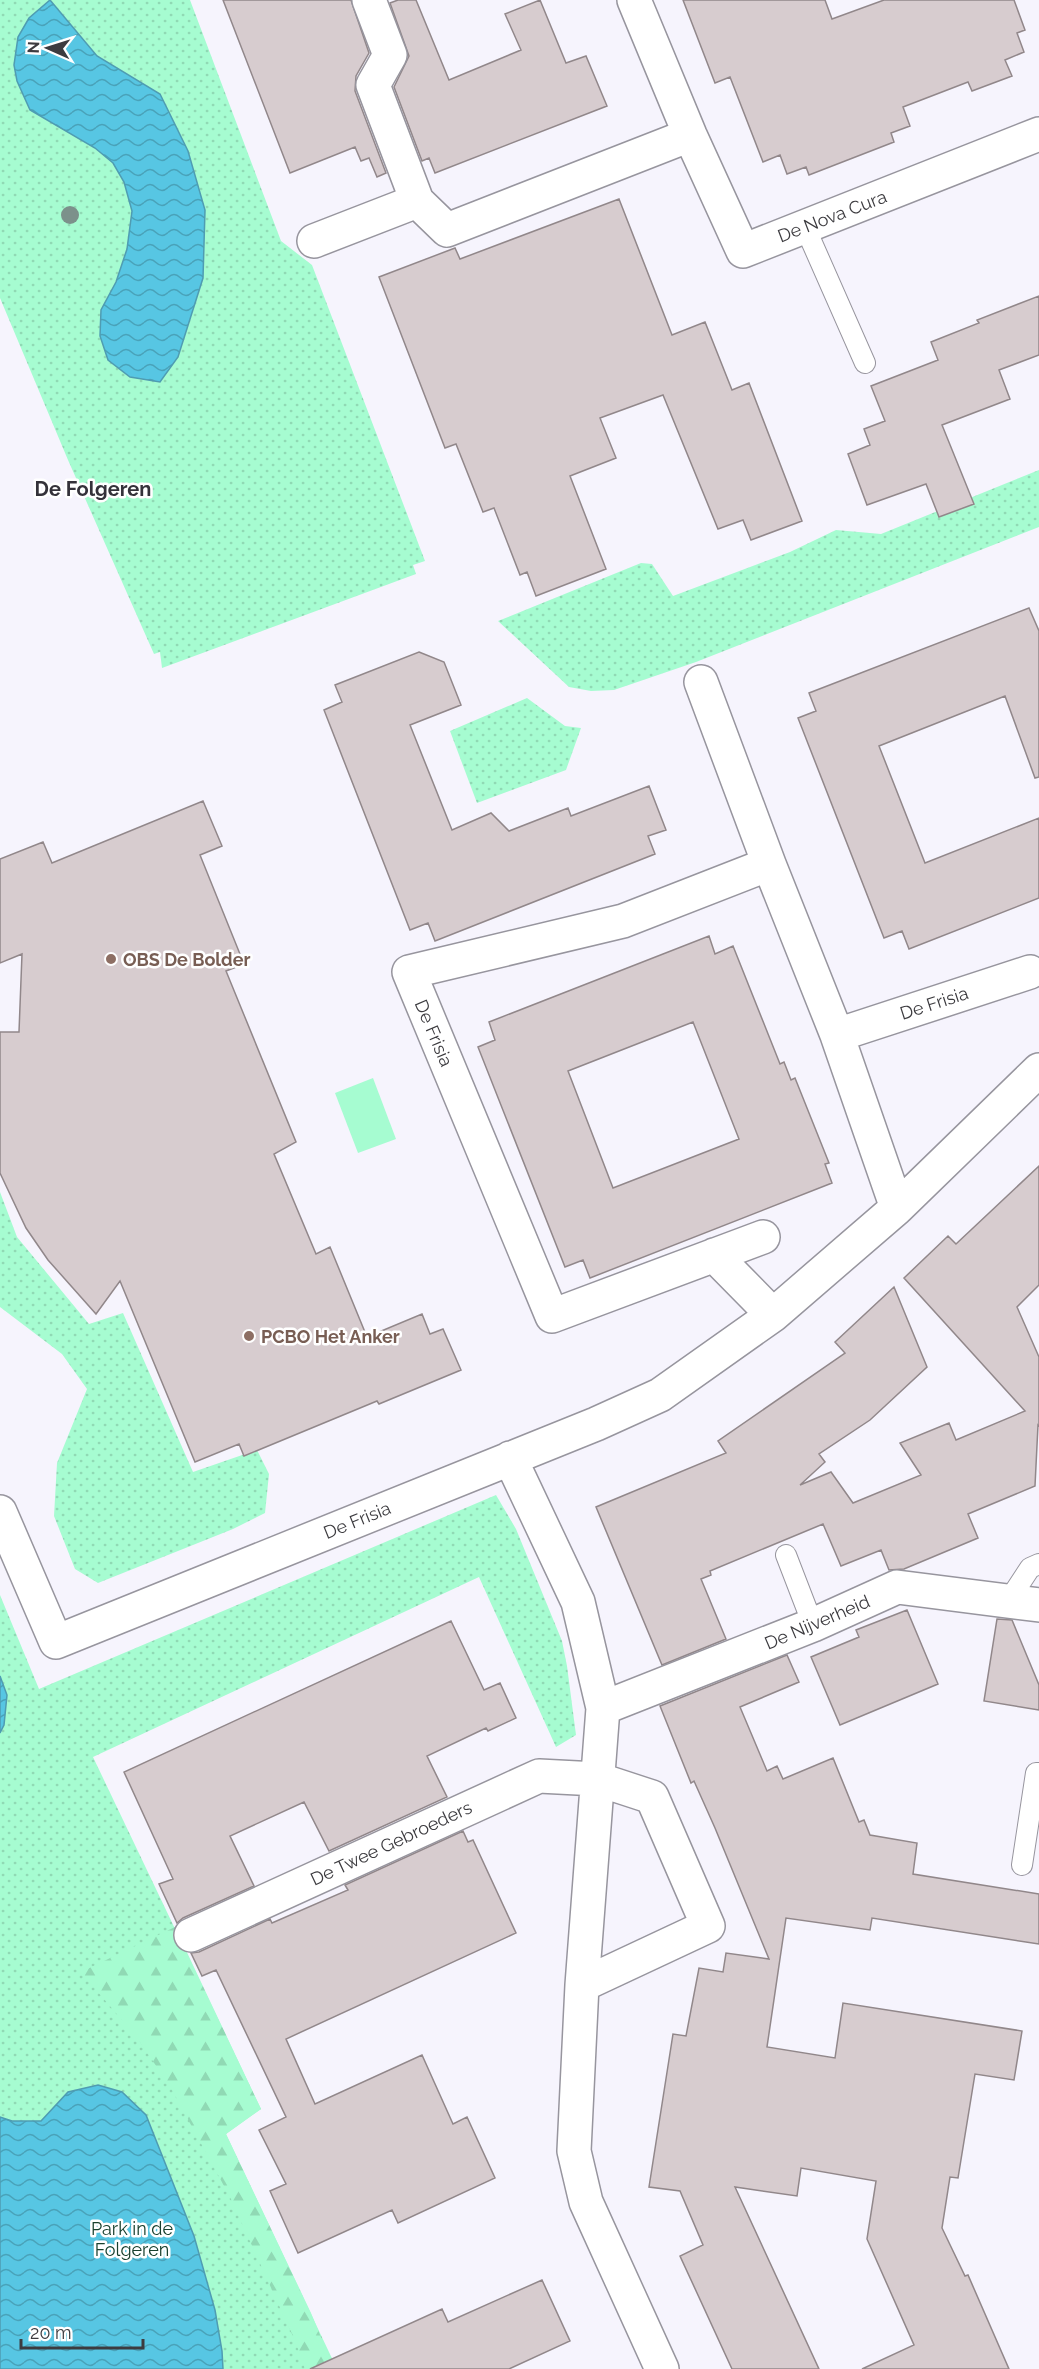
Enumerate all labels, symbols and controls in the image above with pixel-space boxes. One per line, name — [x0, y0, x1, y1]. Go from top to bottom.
north arrow — [18, 18, 78, 78]
text: N — [24, 41, 43, 54]
street label: De Nova Cura — [775, 186, 889, 246]
district label: De Folgeren — [35, 477, 151, 501]
place label: OBS De Bolder — [123, 949, 250, 970]
marker: OBS De Bolder — [104, 952, 118, 966]
street label: De Frisia — [897, 982, 971, 1024]
street label: De Frisia — [411, 996, 457, 1070]
place label: PCBO Het Anker — [261, 1326, 400, 1347]
marker: PCBO Het Anker — [242, 1329, 256, 1343]
street label: De Frisia — [320, 1497, 394, 1543]
street label: De Nijverheid — [761, 1590, 873, 1654]
street label: De Twee Gebroeders — [307, 1796, 475, 1890]
park label: Park in de Folgeren — [91, 2218, 173, 2260]
scale bar — [21, 2312, 142, 2350]
text: 20 m — [30, 2322, 72, 2343]

